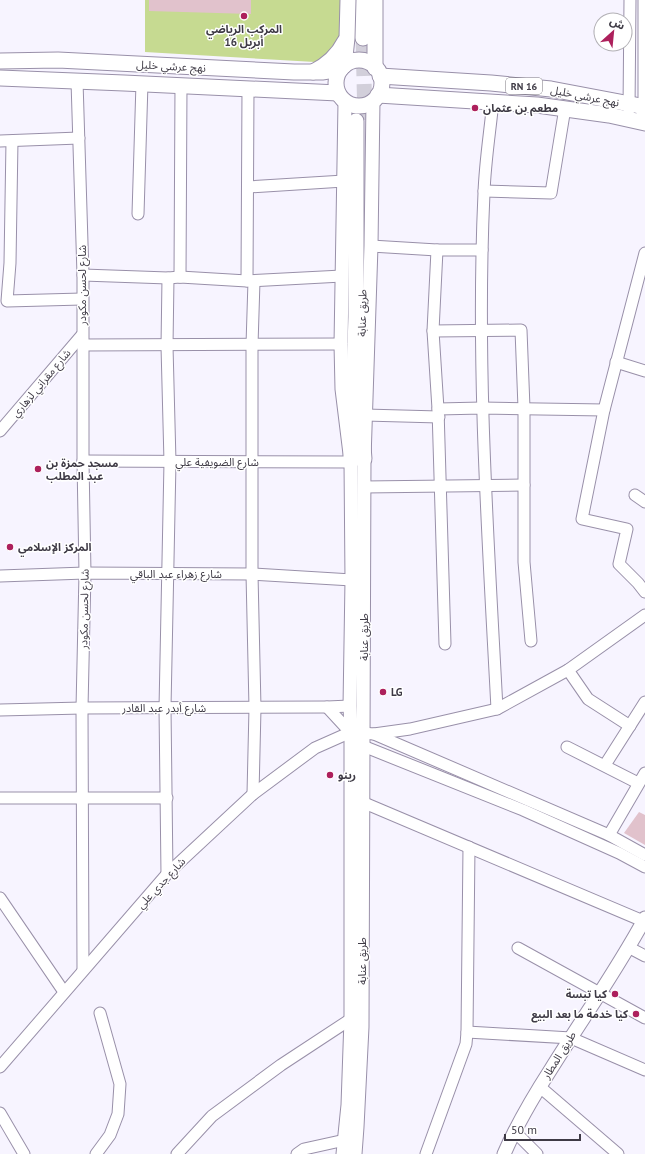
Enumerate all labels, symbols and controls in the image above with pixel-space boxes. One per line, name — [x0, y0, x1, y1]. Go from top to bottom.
marker: المركب الرياضي 16 أبريل — [239, 11, 249, 21]
north arrow — [593, 12, 633, 52]
text: ش — [608, 13, 627, 33]
place label: المركب الرياضي 16 أبريل — [206, 22, 282, 49]
street label: نهج عرشي خليل — [136, 57, 206, 77]
road number: RN 16 — [506, 78, 542, 94]
street label: نهج عرشي خليل — [549, 82, 621, 112]
place label: مطعم بن عثمان — [483, 101, 558, 117]
marker: مطعم بن عثمان — [470, 103, 480, 113]
street label: شارع لحسن مكودر — [75, 244, 90, 326]
street label: طريق عنابة — [355, 289, 369, 337]
street label: شارع مقراني لزهاري — [8, 346, 76, 422]
street label: شارع الضويفية علي — [175, 455, 259, 472]
place label: مسجد حمزة بن عبد المطلب — [46, 456, 118, 483]
marker: مسجد حمزة بن عبد المطلب — [33, 464, 43, 474]
place label: المركز الإسلامي — [18, 540, 91, 557]
marker: المركز الإسلامي — [5, 542, 15, 552]
street label: شارع زهراء عبد الباقي — [130, 567, 222, 584]
street label: شارع لحسن مكودر — [76, 568, 93, 650]
street label: طريق عنابة — [357, 613, 371, 661]
place label: LG — [391, 685, 403, 699]
marker: LG — [378, 687, 388, 697]
street label: شارع أبدر عبد القادر — [121, 701, 206, 716]
place label: رينو — [338, 768, 356, 782]
marker: رينو — [325, 770, 335, 780]
street label: شارع جدي علي — [134, 854, 190, 913]
street label: طريق عنابة — [355, 937, 369, 985]
place label: كيا تبسة — [566, 987, 608, 1001]
marker: كيا تبسة — [610, 989, 620, 999]
place label: كيا خدمة ما بعد البيع — [531, 1007, 629, 1023]
marker: كيا خدمة ما بعد البيع — [631, 1009, 641, 1019]
street label: طريق المطار — [538, 1029, 579, 1082]
scale bar — [505, 1116, 580, 1142]
text: 50 m — [511, 1122, 537, 1137]

